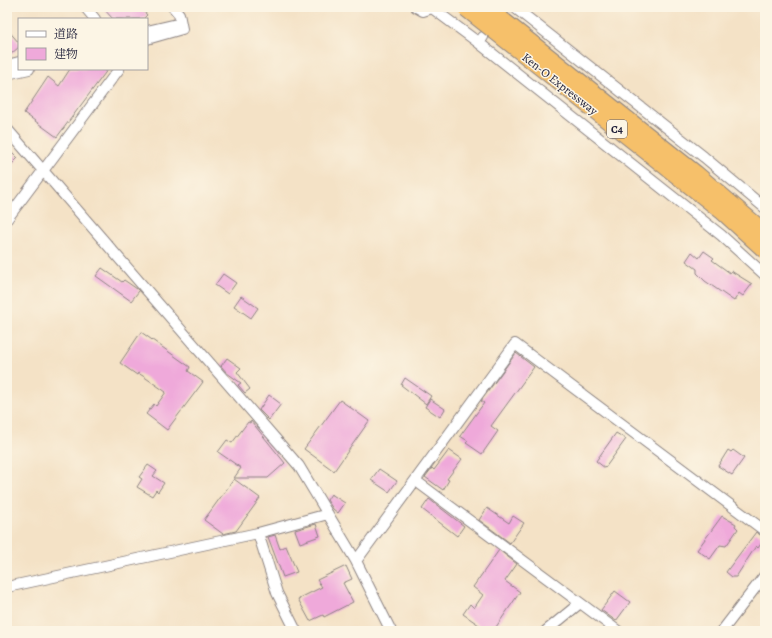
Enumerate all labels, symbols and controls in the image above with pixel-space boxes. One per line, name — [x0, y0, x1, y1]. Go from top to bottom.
legend — [18, 18, 148, 70]
text: 道路 — [54, 26, 78, 42]
text: 建物 — [54, 46, 78, 62]
street label: Ken-O Expressway — [519, 49, 602, 119]
road number: C4 — [607, 120, 627, 138]

